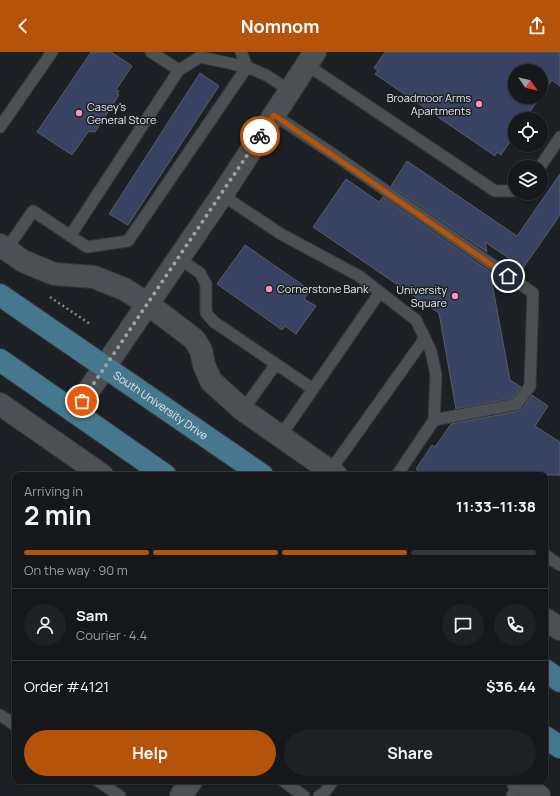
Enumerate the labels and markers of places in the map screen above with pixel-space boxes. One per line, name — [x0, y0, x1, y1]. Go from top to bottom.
place label: Broadmoor Arms Apartments — [387, 90, 471, 118]
place label: Casey's General Store — [87, 99, 157, 127]
marker: Broadmoor Arms Apartments — [474, 99, 484, 109]
marker: Casey's General Store — [74, 108, 84, 118]
pin — [491, 259, 525, 293]
place label: Cornerstone Bank — [277, 281, 369, 296]
place label: University Square — [396, 282, 448, 310]
marker: Cornerstone Bank — [264, 284, 274, 294]
marker: University Square — [450, 291, 460, 301]
pin — [65, 384, 99, 418]

